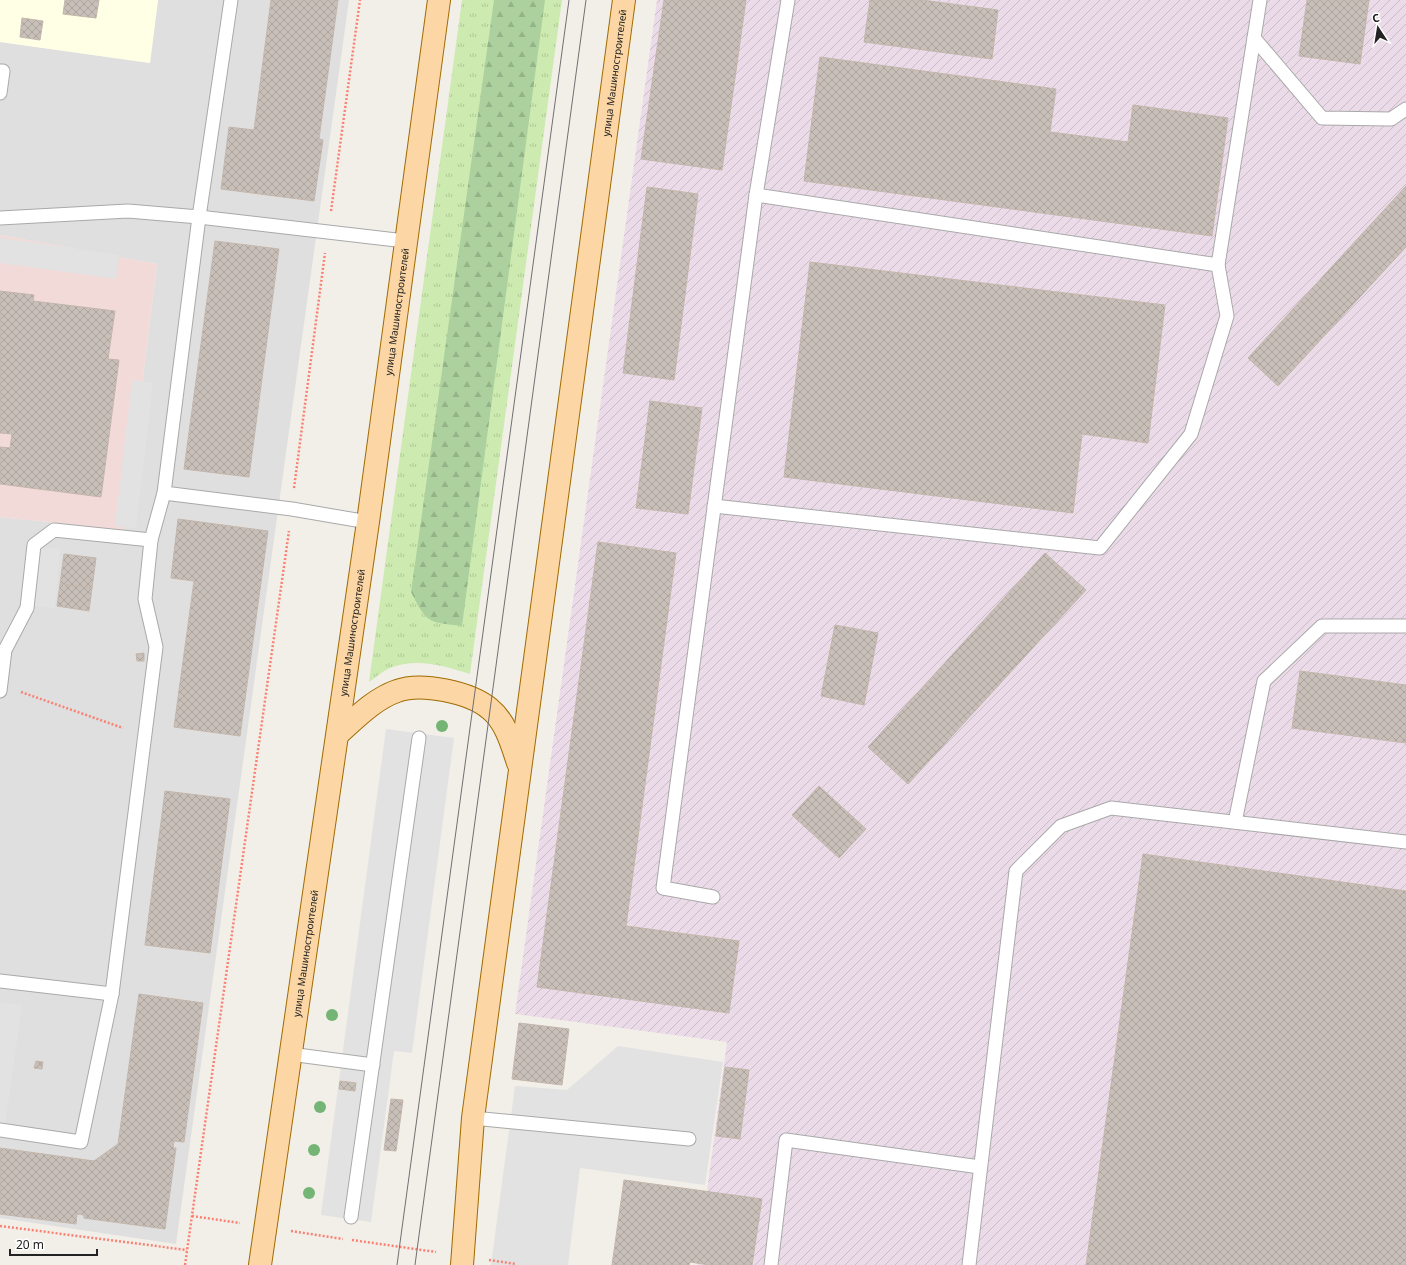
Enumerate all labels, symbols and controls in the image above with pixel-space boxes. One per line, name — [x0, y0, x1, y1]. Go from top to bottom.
street label: улица Машиностроителей — [599, 8, 630, 137]
north arrow — [1358, 8, 1398, 48]
text: С — [1371, 10, 1381, 26]
street label: улица Машиностроителей — [381, 247, 412, 376]
street label: улица Машиностроителей — [336, 568, 368, 697]
street label: улица Машиностроителей — [289, 889, 321, 1018]
scale bar — [10, 1231, 97, 1257]
text: 20 m — [16, 1236, 44, 1253]

